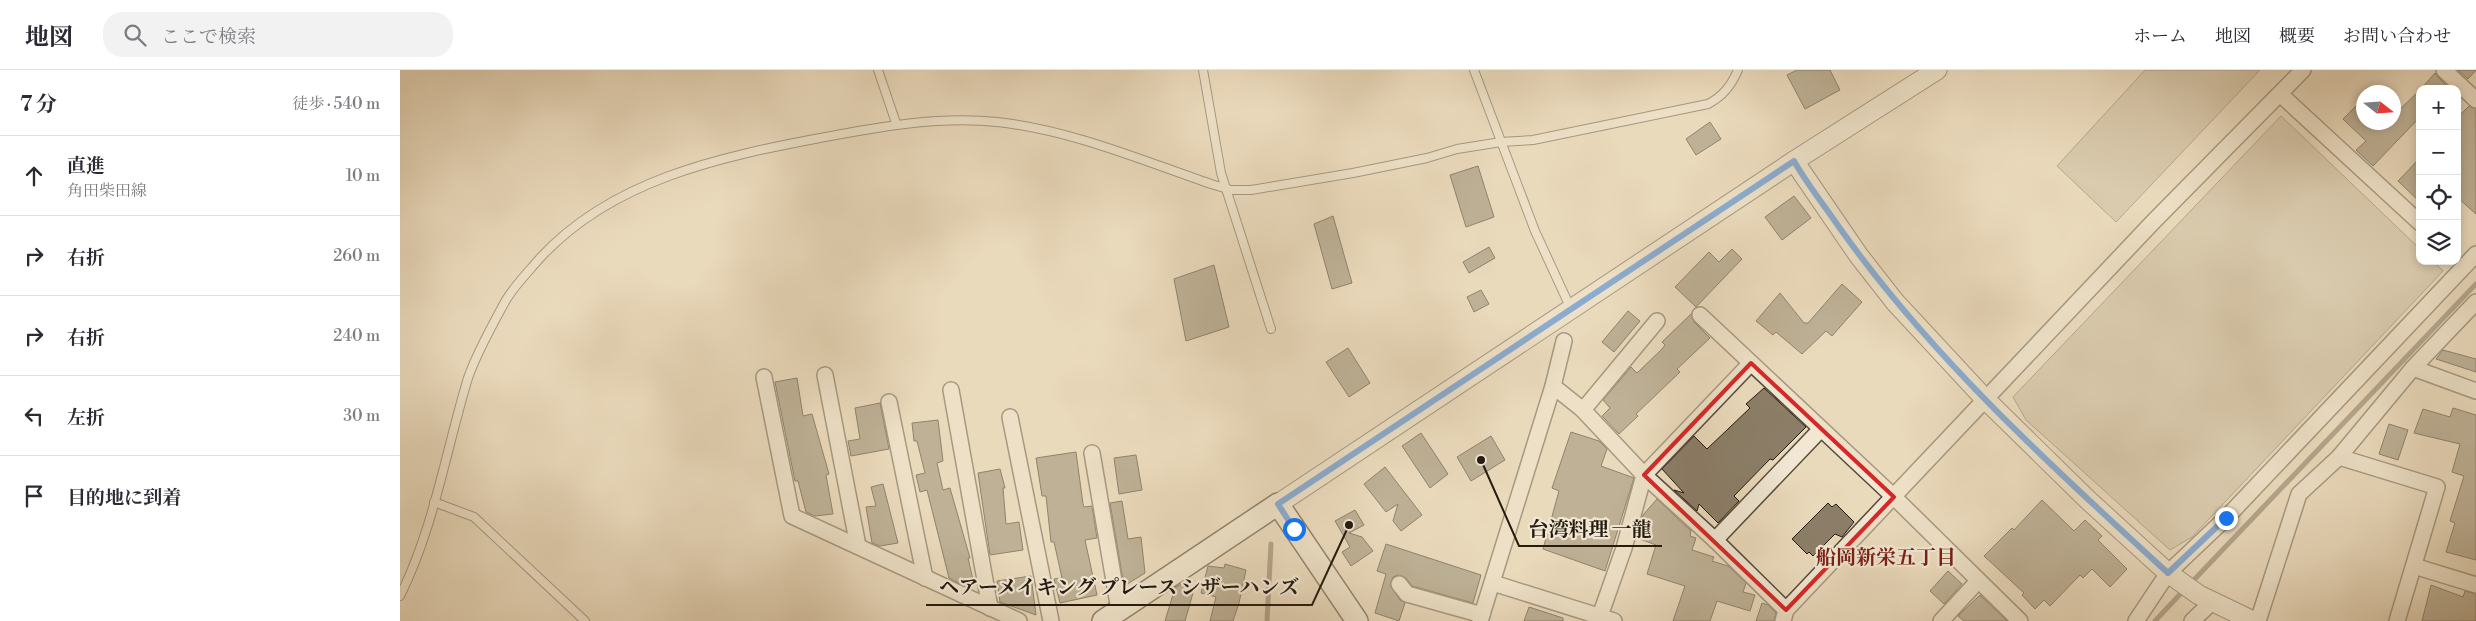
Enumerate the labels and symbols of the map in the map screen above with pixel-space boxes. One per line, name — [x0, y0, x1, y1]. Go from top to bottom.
north arrow — [2356, 85, 2401, 130]
route end — [2215, 507, 2238, 530]
callout: 台湾料理 一龍 — [1519, 511, 1662, 546]
route start — [1283, 518, 1306, 541]
text: 台湾料理 一龍 — [1528, 518, 1652, 543]
district label: 船岡新栄五丁目 — [1816, 546, 1956, 571]
callout: ヘアーメイキング プレース シザーハンズ — [926, 570, 1312, 605]
text: ヘアーメイキング プレース シザーハンズ — [939, 576, 1299, 601]

